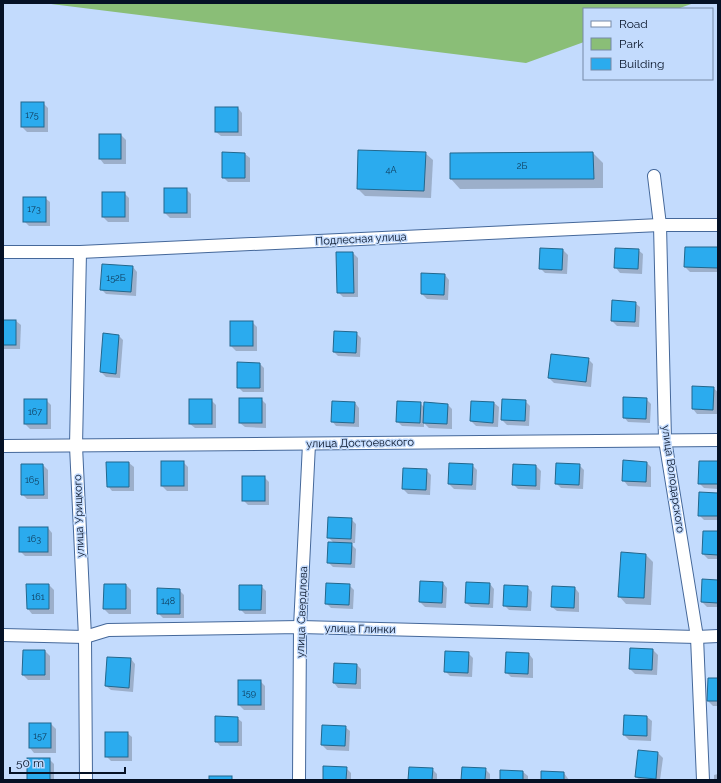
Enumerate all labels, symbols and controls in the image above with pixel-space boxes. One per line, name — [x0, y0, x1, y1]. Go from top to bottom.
legend — [583, 8, 713, 80]
text: Road — [619, 17, 648, 31]
text: Park — [619, 37, 644, 51]
text: Building — [619, 57, 665, 71]
house number: 175 — [25, 110, 39, 120]
house number: 2Б — [517, 161, 527, 171]
house number: 4А — [386, 165, 397, 175]
house number: 173 — [27, 204, 41, 214]
street label: Подлесная улица — [315, 230, 407, 248]
house number: 152Б — [106, 273, 126, 283]
house number: 167 — [28, 407, 42, 417]
street label: улица Володарского — [659, 424, 687, 534]
street label: улица Достоевского — [306, 436, 415, 450]
street label: улица Урицкого — [71, 474, 87, 558]
house number: 165 — [25, 475, 39, 485]
house number: 163 — [27, 534, 41, 544]
street label: улица Свердлова — [294, 566, 310, 658]
house number: 161 — [31, 592, 45, 602]
house number: 148 — [161, 596, 175, 606]
street label: улица Глинки — [324, 622, 396, 636]
house number: 159 — [242, 688, 256, 698]
house number: 157 — [33, 731, 47, 741]
scale bar — [10, 749, 125, 775]
text: 50 m — [16, 756, 44, 770]

